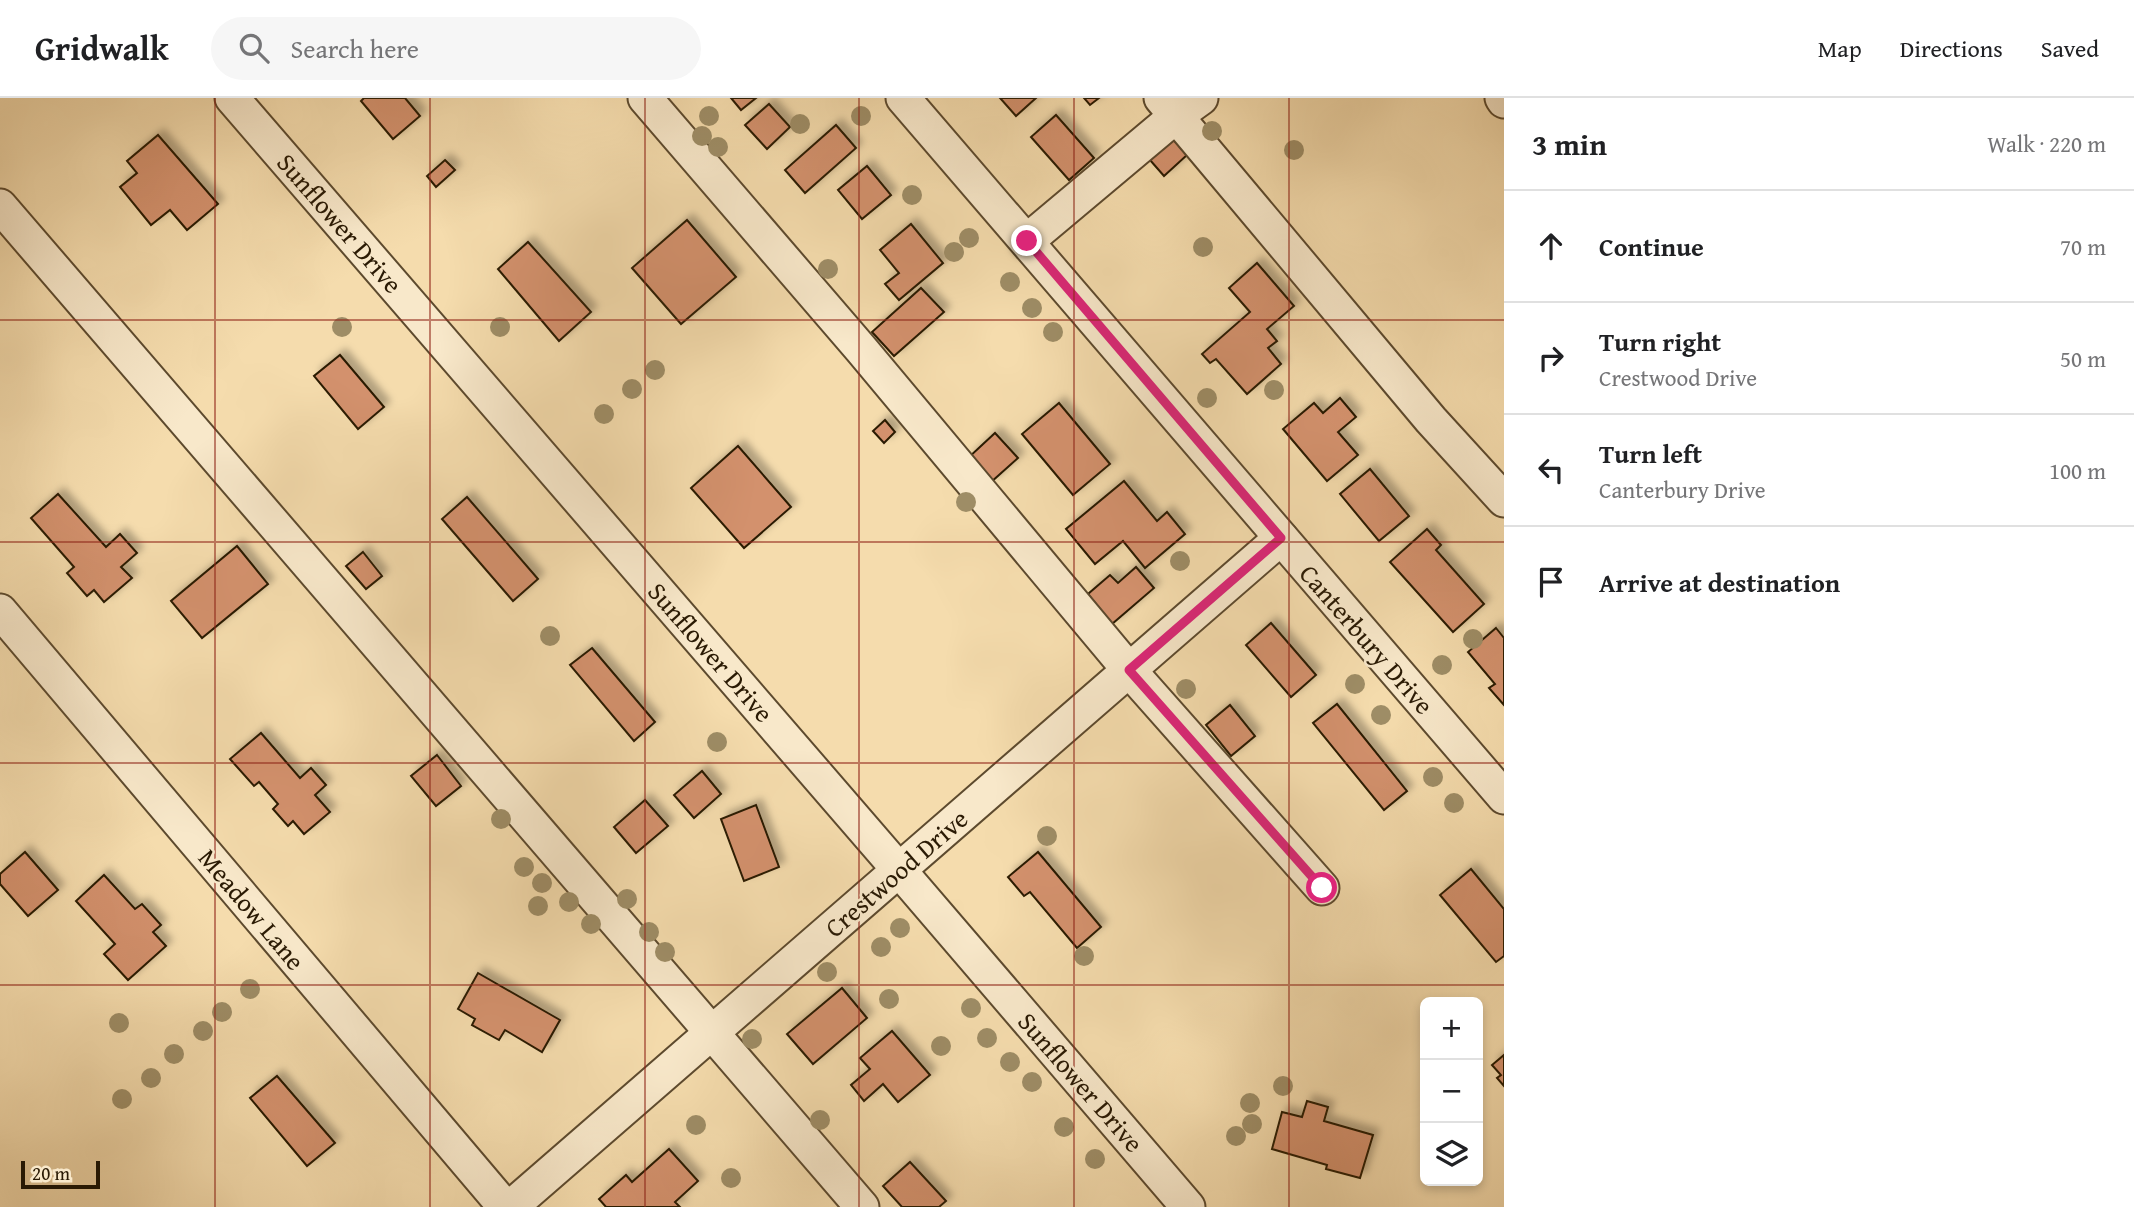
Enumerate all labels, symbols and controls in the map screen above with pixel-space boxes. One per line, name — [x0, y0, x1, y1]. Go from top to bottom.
search box — [211, 17, 701, 80]
text: Gridwalk — [35, 24, 169, 72]
icon: search — [235, 29, 273, 67]
text: Search here — [291, 29, 419, 68]
text: Map — [1818, 31, 1862, 66]
text: Directions — [1900, 31, 2003, 66]
text: Saved — [2041, 31, 2099, 66]
text: 3 min — [1532, 122, 1607, 166]
text: Walk · 220 m — [1987, 127, 2106, 160]
street label: Sunflower Drive — [268, 144, 412, 302]
route end — [1011, 225, 1042, 256]
icon: ahead — [1532, 227, 1570, 265]
text: Continue — [1599, 227, 1704, 266]
text: 70 m — [2060, 230, 2106, 263]
text: Turn right — [1599, 322, 1721, 361]
icon: right — [1532, 339, 1570, 377]
text: 50 m — [2060, 342, 2106, 375]
text: Crestwood Drive — [1599, 361, 1757, 394]
text: Turn left — [1599, 434, 1702, 473]
icon: left — [1532, 451, 1570, 489]
text: 100 m — [2049, 454, 2106, 487]
text: Canterbury Drive — [1599, 473, 1766, 506]
street label: Canterbury Drive — [1290, 555, 1444, 723]
icon: arrive — [1532, 563, 1570, 601]
text: Arrive at destination — [1599, 563, 1840, 602]
street label: Sunflower Drive — [639, 573, 783, 731]
street label: Crestwood Drive — [816, 800, 976, 946]
street label: Meadow Lane — [189, 840, 315, 978]
route start — [1306, 872, 1337, 903]
map controls — [1420, 997, 1483, 1186]
button: + — [1420, 997, 1483, 1060]
street label: Sunflower Drive — [1009, 1003, 1153, 1161]
button: − — [1420, 1060, 1483, 1123]
button: layers — [1420, 1123, 1483, 1186]
scale bar — [21, 1158, 100, 1190]
text: 20 m — [32, 1159, 70, 1187]

